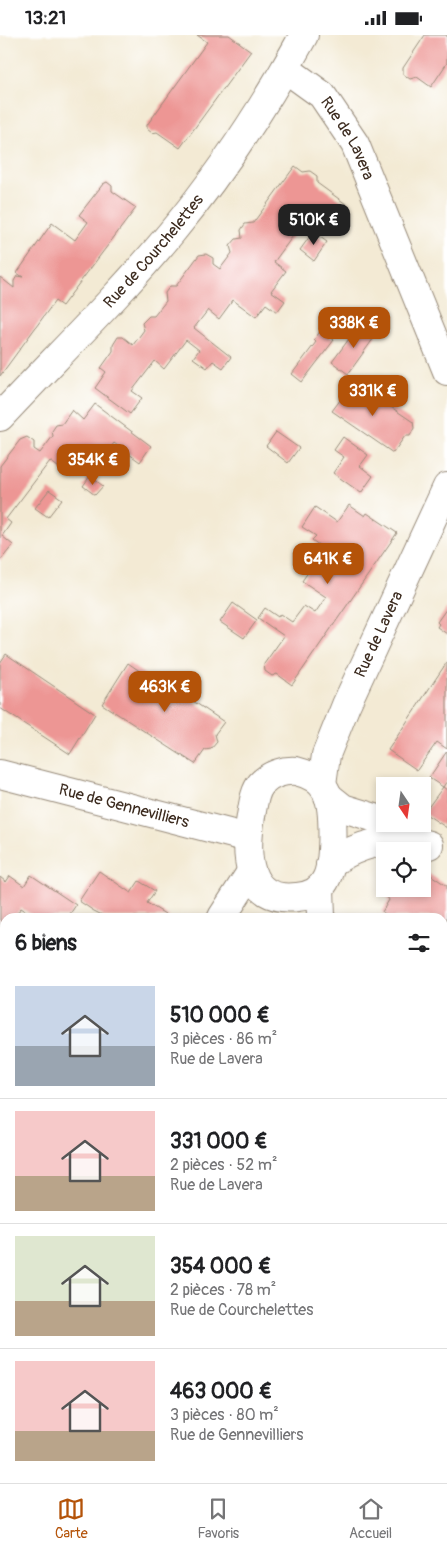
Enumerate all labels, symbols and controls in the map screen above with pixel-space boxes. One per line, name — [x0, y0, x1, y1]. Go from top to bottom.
text: 13:21 — [25, 6, 66, 30]
street label: Rue de Lavera — [316, 93, 379, 183]
street label: Rue de Courchelettes — [99, 191, 208, 312]
pin: 510K € — [273, 203, 355, 246]
text: 510K € — [289, 210, 339, 230]
pin: 338K € — [313, 307, 395, 349]
text: 338K € — [329, 313, 379, 333]
pin: 331K € — [332, 375, 414, 417]
text: 331K € — [349, 381, 397, 401]
pin: 354K € — [52, 443, 134, 486]
text: 354K € — [68, 450, 118, 470]
pin: 641K € — [287, 543, 369, 585]
text: 641K € — [304, 549, 352, 569]
street label: Rue de Lavera — [350, 588, 407, 681]
pin: 463K € — [124, 671, 206, 713]
text: 463K € — [139, 677, 191, 697]
north arrow — [376, 777, 431, 833]
map controls — [376, 777, 431, 897]
street label: Rue de Gennevilliers — [57, 780, 191, 832]
button: locate — [376, 842, 431, 897]
icon: filters — [405, 929, 433, 957]
text: 6 biens — [15, 930, 77, 957]
text: 510 000 € — [170, 1002, 270, 1029]
icon: home — [55, 1006, 115, 1066]
text: 3 pièces · 86 m² — [170, 1029, 277, 1049]
text: Rue de Lavera — [170, 1049, 263, 1069]
text: 331 000 € — [170, 1128, 268, 1155]
icon: home — [55, 1131, 115, 1191]
text: 2 pièces · 52 m² — [170, 1155, 277, 1175]
text: Rue de Lavera — [170, 1175, 263, 1195]
text: 354 000 € — [170, 1253, 271, 1280]
icon: home — [55, 1256, 115, 1316]
text: 2 pièces · 78 m² — [170, 1280, 276, 1300]
text: Rue de Courchelettes — [170, 1300, 313, 1320]
text: 463 000 € — [170, 1378, 272, 1405]
icon: home — [55, 1381, 115, 1441]
text: 3 pièces · 80 m² — [170, 1405, 279, 1425]
text: Rue de Gennevilliers — [170, 1425, 303, 1445]
tab: Carte — [55, 1495, 88, 1542]
tab: Favoris — [197, 1495, 239, 1542]
tab: Accueil — [349, 1495, 392, 1542]

